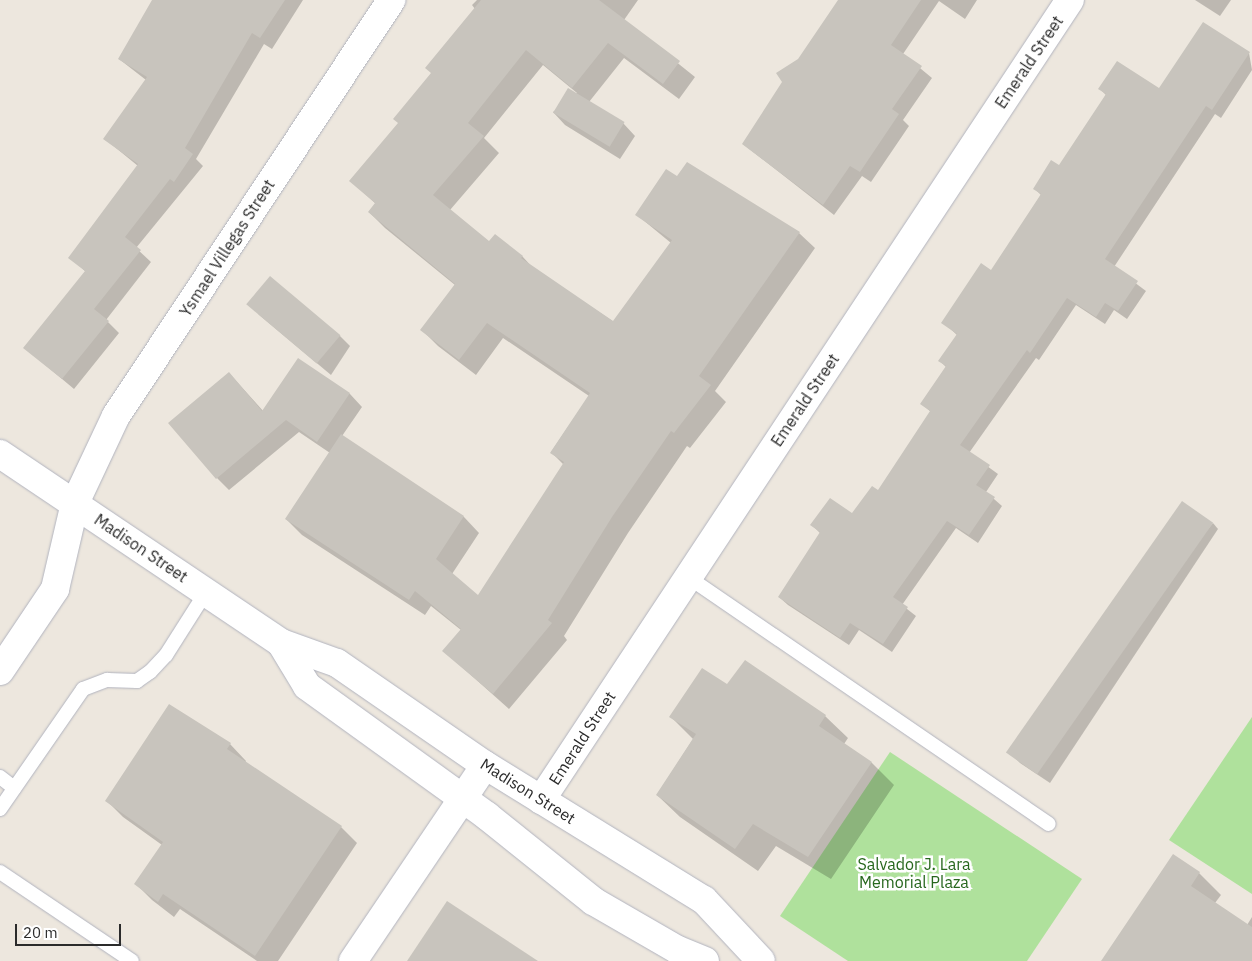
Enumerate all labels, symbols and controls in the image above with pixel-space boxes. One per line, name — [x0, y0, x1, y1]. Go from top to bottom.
street label: Emerald Street — [991, 12, 1067, 112]
street label: Ysmael Villegas Street — [175, 176, 279, 320]
street label: Emerald Street — [767, 350, 843, 450]
street label: Madison Street — [91, 510, 191, 586]
street label: Emerald Street — [545, 688, 619, 788]
street label: Madison Street — [477, 754, 579, 828]
park label: Salvador J. Lara Memorial Plaza — [857, 854, 971, 892]
scale bar — [18, 914, 124, 946]
text: 20 m — [23, 923, 58, 942]

